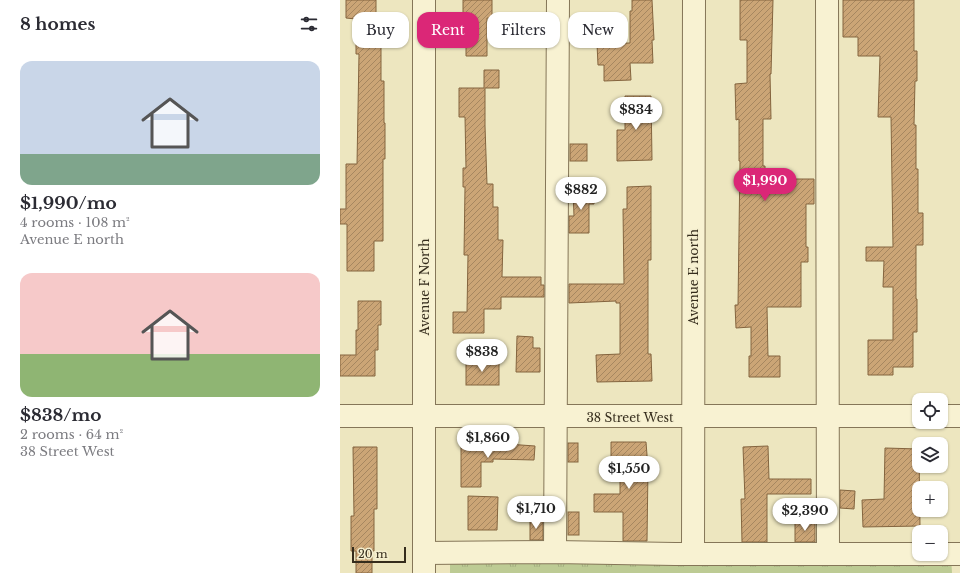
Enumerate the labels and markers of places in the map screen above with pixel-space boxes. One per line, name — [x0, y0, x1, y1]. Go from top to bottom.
pin: $834 — [612, 97, 660, 131]
pin: $1,990 — [732, 168, 798, 202]
pin: $882 — [557, 177, 605, 211]
pin: $838 — [458, 339, 506, 373]
pin: $1,860 — [455, 425, 521, 459]
pin: $1,550 — [596, 456, 662, 490]
pin: $1,710 — [503, 496, 569, 530]
pin: $2,390 — [772, 498, 838, 532]

